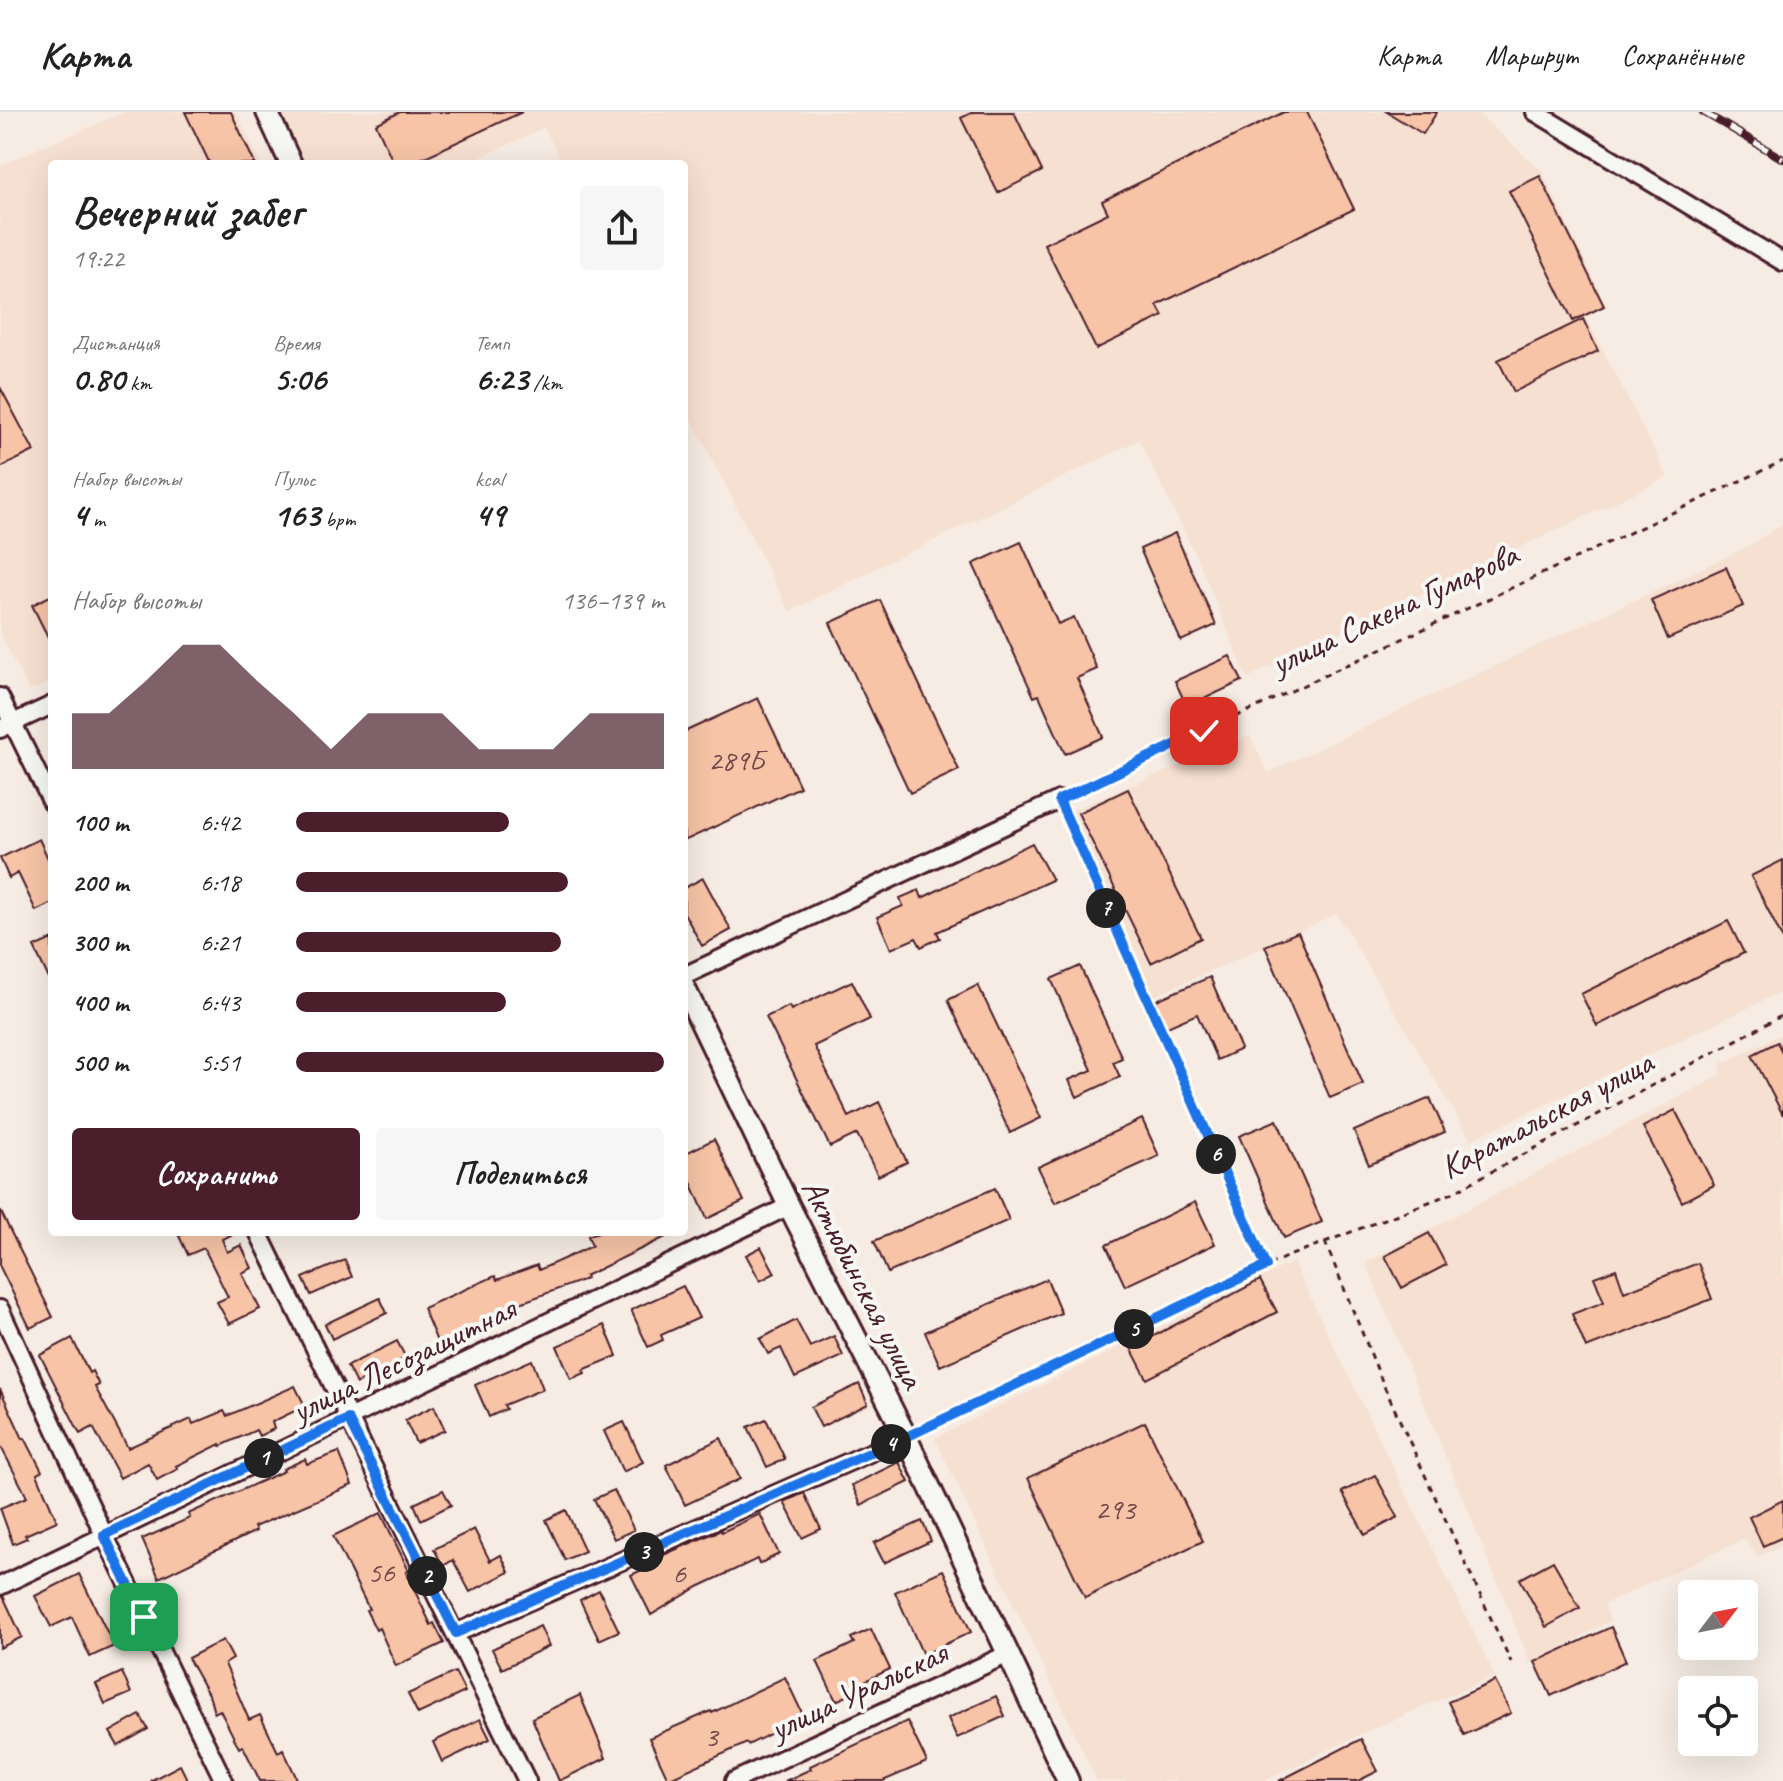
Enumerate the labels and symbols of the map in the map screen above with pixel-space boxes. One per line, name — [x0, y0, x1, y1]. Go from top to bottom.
street label: улица Сакена Гумарова — [1262, 532, 1526, 685]
pin — [1170, 697, 1238, 765]
house number: 289Б — [708, 741, 769, 779]
pin: 7 — [1086, 888, 1126, 928]
street label: Каратальская улица — [1433, 1039, 1662, 1188]
pin: 6 — [1196, 1134, 1236, 1174]
street label: Актюбинская улица — [792, 1171, 936, 1397]
street label: улица Лесозащитная — [283, 1286, 524, 1433]
pin: 5 — [1114, 1309, 1154, 1349]
pin: 4 — [871, 1424, 911, 1464]
pin: 1 — [244, 1438, 284, 1478]
house number: 293 — [1095, 1490, 1138, 1528]
pin: 3 — [624, 1532, 664, 1572]
house number: 56 — [368, 1553, 396, 1591]
house number: 6 — [672, 1554, 687, 1592]
pin: 2 — [407, 1556, 447, 1596]
north arrow — [1678, 1580, 1758, 1660]
pin — [110, 1583, 178, 1651]
street label: улица Уральская — [761, 1630, 956, 1751]
house number: 3 — [704, 1717, 720, 1755]

